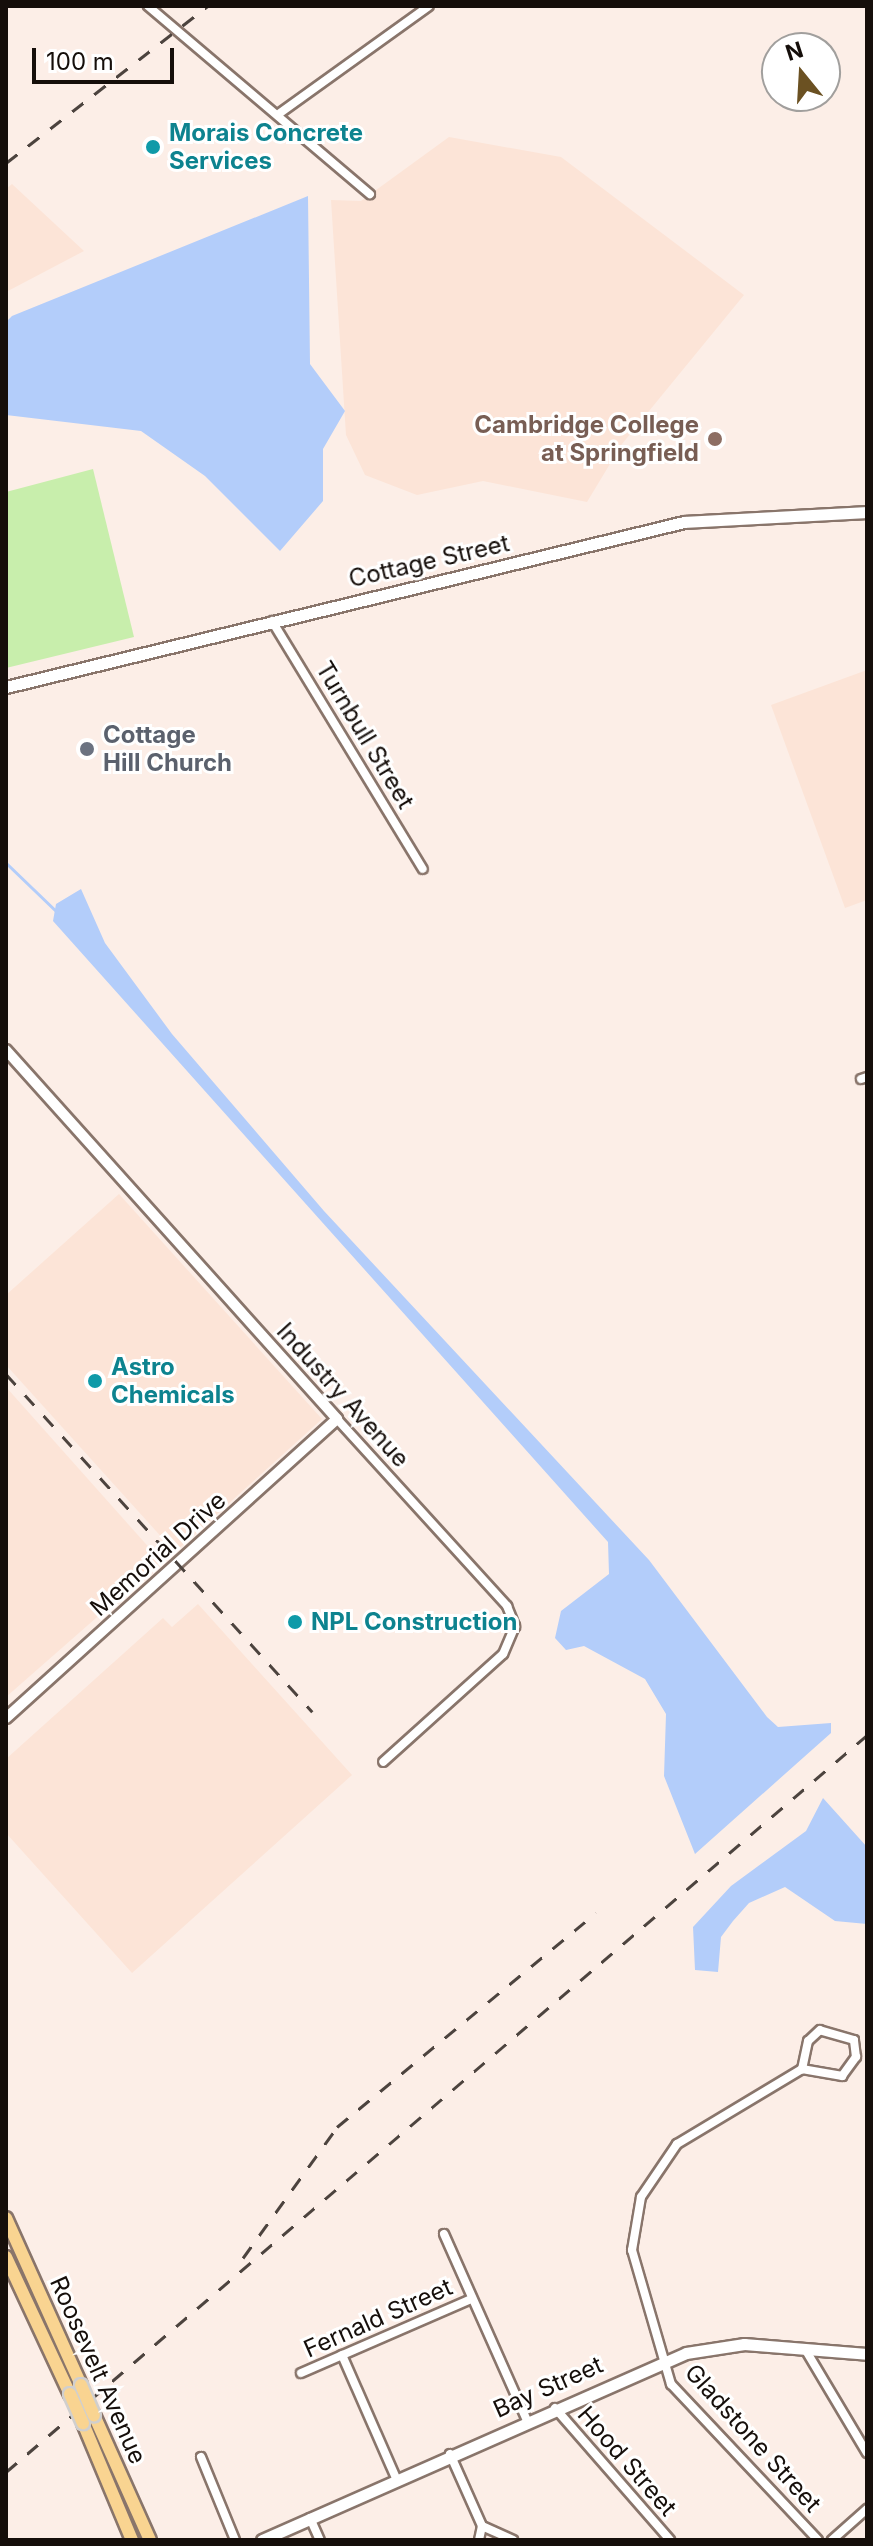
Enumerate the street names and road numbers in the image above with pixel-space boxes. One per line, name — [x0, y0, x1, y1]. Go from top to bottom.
street label: Cottage Street — [346, 529, 512, 593]
street label: Turnbull Street — [310, 656, 420, 814]
street label: Industry Avenue — [271, 1317, 415, 1473]
street label: Memorial Drive — [84, 1486, 232, 1622]
street label: Roosevelt Avenue — [44, 2272, 152, 2468]
street label: Fernald Street — [299, 2272, 457, 2364]
street label: Bay Street — [489, 2350, 607, 2424]
street label: Gladstone Street — [679, 2358, 827, 2518]
street label: Hood Street — [572, 2400, 682, 2522]

